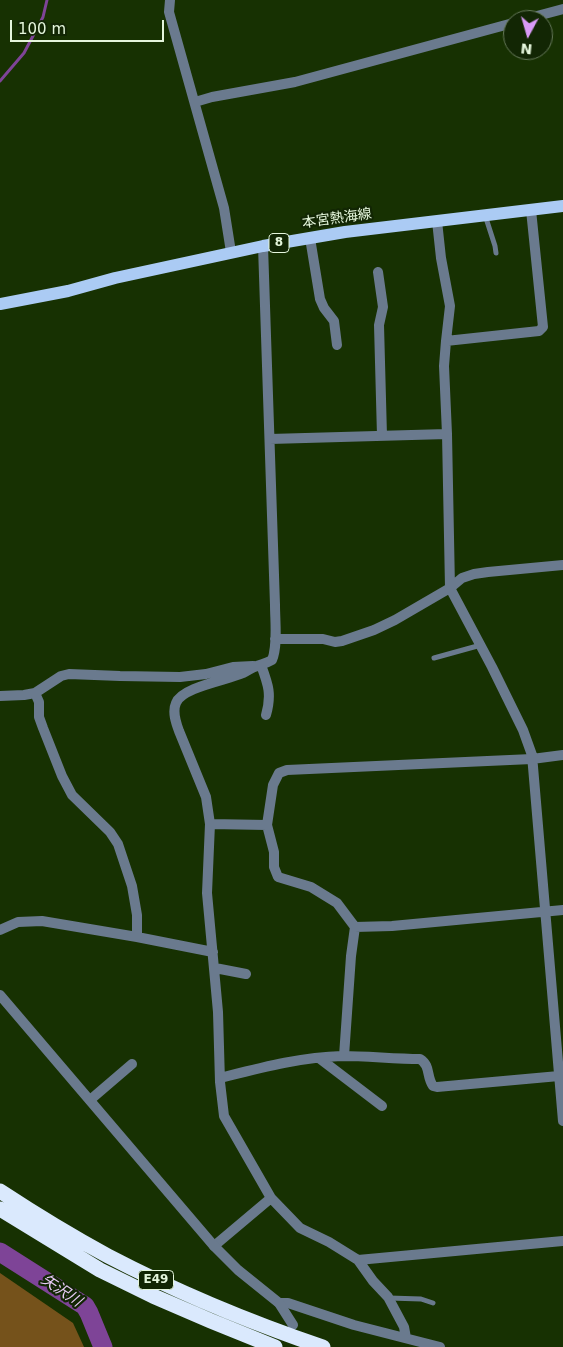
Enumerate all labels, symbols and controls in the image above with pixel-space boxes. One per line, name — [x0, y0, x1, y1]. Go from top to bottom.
scale bar — [12, 10, 166, 42]
north arrow — [503, 10, 553, 60]
text: 100 m — [18, 20, 66, 38]
text: N — [520, 40, 533, 57]
street label: 本宮熱海線 — [301, 206, 373, 232]
road number: 8 — [269, 234, 289, 252]
road number: E49 — [138, 1270, 174, 1290]
water label: 矢沢川 — [37, 1271, 85, 1311]

